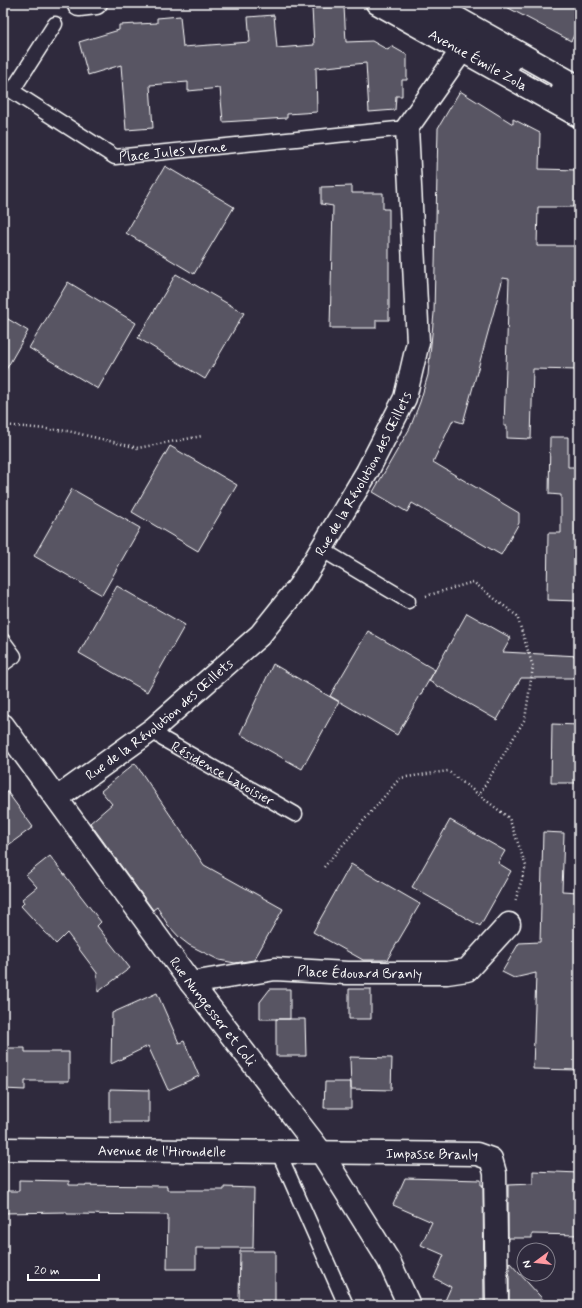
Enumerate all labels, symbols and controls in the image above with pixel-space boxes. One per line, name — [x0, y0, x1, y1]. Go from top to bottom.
street label: Avenue Émile Zola — [425, 26, 530, 95]
street label: Place Jules Verne — [118, 138, 228, 167]
street label: Rue de la Révolution des Œillets — [311, 390, 416, 559]
street label: Rue de la Révolution des Œillets — [82, 655, 237, 785]
street label: Résidence Lavoisier — [168, 738, 277, 810]
street label: Rue Nungesser et Coli — [165, 954, 260, 1070]
street label: Place Édouard Branly — [297, 962, 422, 983]
street label: Avenue de l'Hirondelle — [98, 1142, 226, 1161]
street label: Impasse Branly — [386, 1145, 478, 1164]
north arrow — [516, 1242, 556, 1282]
scale bar — [28, 1256, 99, 1282]
text: N — [520, 1259, 535, 1270]
text: 20 m — [34, 1263, 60, 1279]

